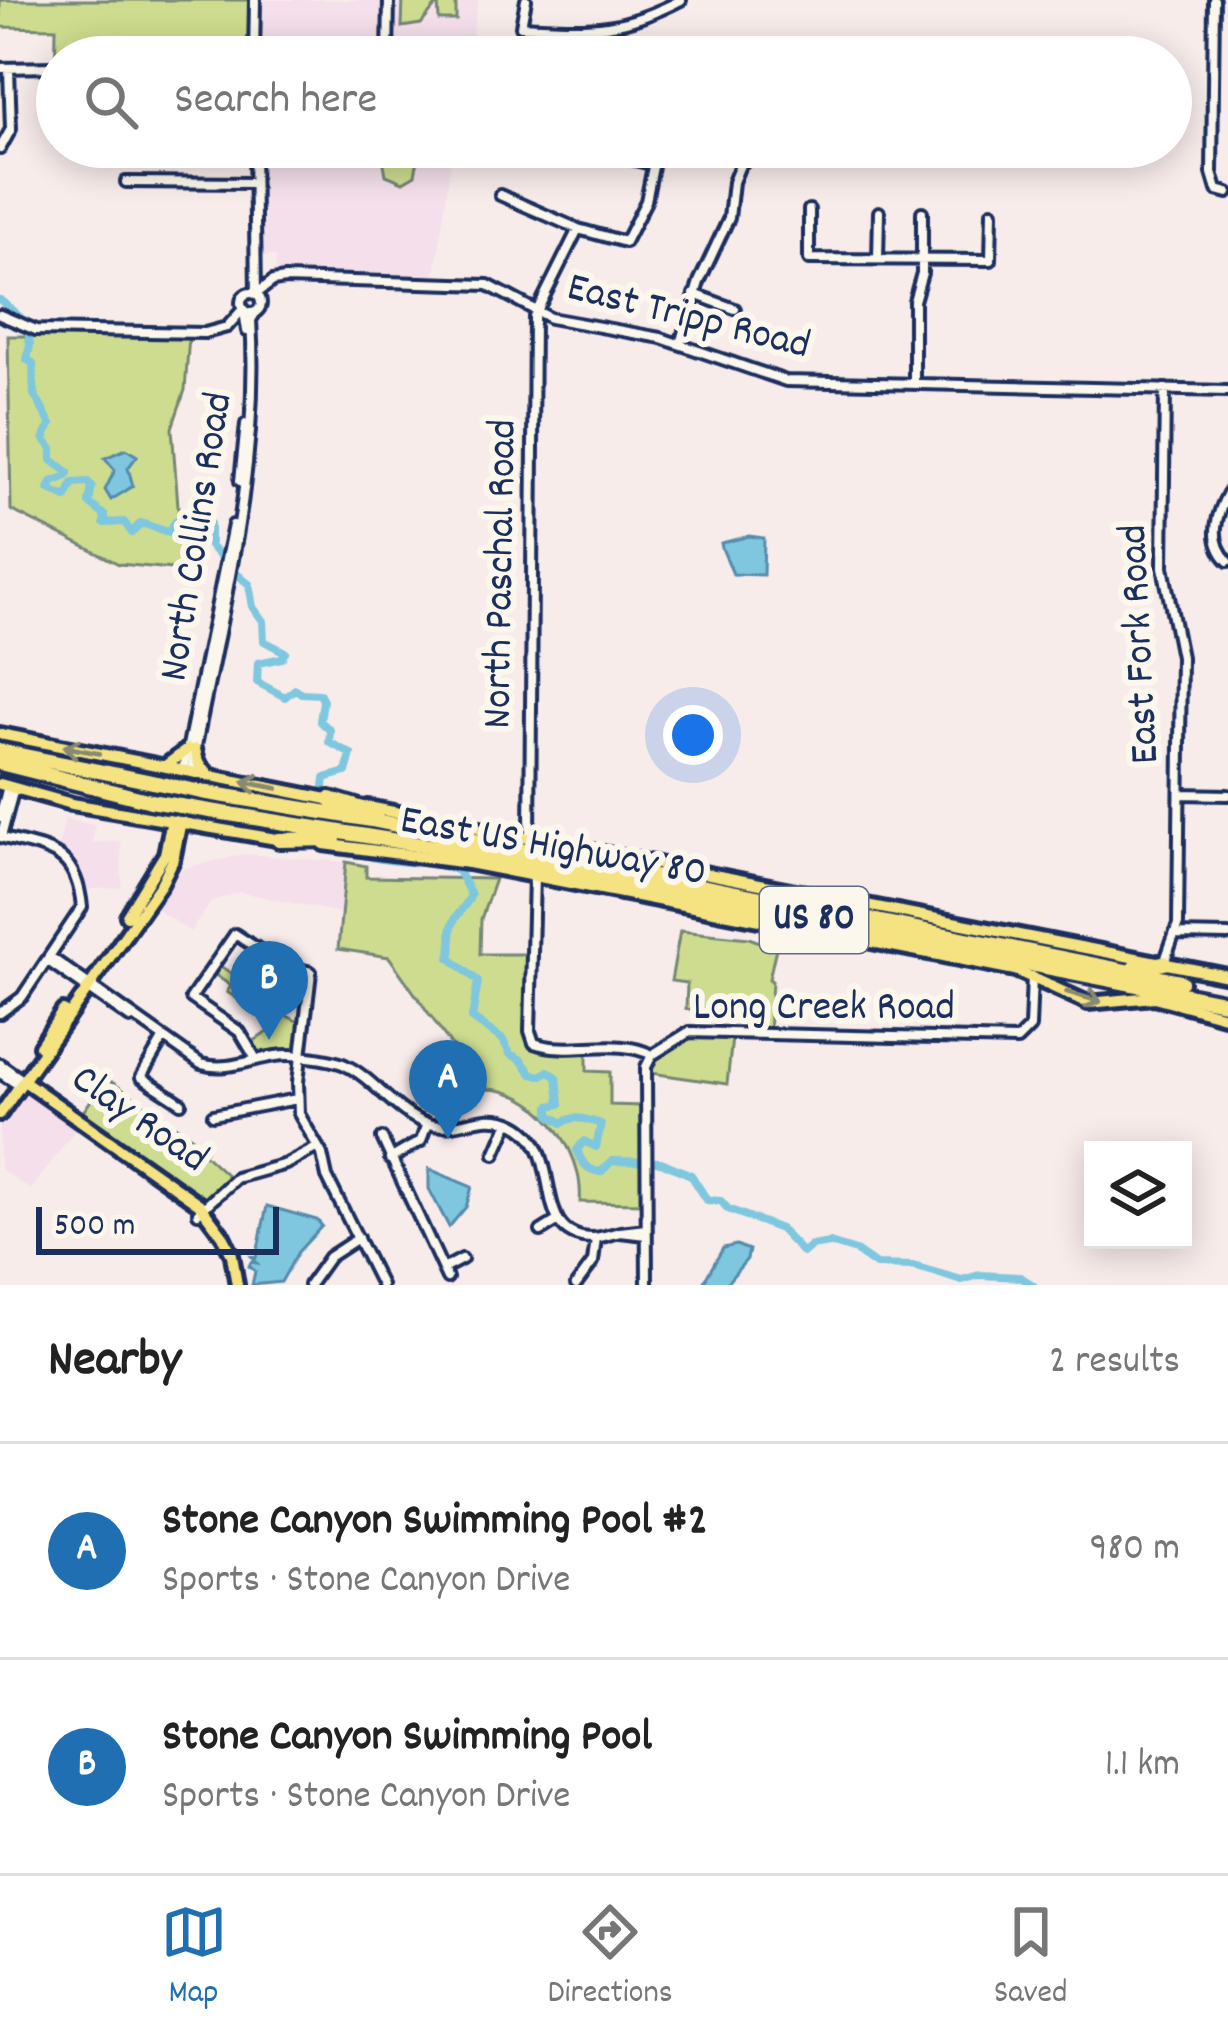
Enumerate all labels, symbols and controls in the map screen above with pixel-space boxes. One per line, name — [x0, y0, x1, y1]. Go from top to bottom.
search box — [36, 36, 1192, 168]
icon: search — [78, 69, 144, 135]
text: Search here — [174, 70, 377, 134]
street label: East Tripp Road — [560, 260, 816, 378]
street label: North Collins Road — [147, 388, 251, 686]
street label: North Paschal Road — [470, 419, 536, 729]
street label: East Fork Road — [1106, 523, 1178, 765]
your location — [663, 705, 723, 765]
one-way arrow — [63, 738, 102, 760]
one-way arrow — [242, 773, 281, 795]
street label: East US Highway 80 — [395, 793, 711, 905]
road number: US 80 — [760, 887, 868, 953]
pin: B — [230, 941, 308, 1040]
street label: Long Creek Road — [693, 980, 955, 1040]
one-way arrow — [1064, 988, 1102, 1010]
pin: A — [409, 1040, 487, 1139]
street label: Clay Road — [57, 1052, 219, 1190]
map controls — [1084, 1141, 1192, 1249]
button: layers — [1084, 1141, 1192, 1249]
scale bar — [36, 1201, 279, 1254]
text: 500 m — [54, 1204, 135, 1251]
text: Nearby — [48, 1327, 181, 1399]
text: 2 results — [1049, 1336, 1180, 1391]
text: Stone Canyon Swimming Pool #2 — [162, 1491, 708, 1555]
text: A — [76, 1523, 98, 1578]
text: 980 m — [1090, 1523, 1180, 1578]
text: Sports · Stone Canyon Drive — [162, 1555, 571, 1610]
text: Stone Canyon Swimming Pool — [162, 1707, 652, 1771]
text: B — [78, 1739, 96, 1794]
text: 1.1 km — [1105, 1739, 1180, 1794]
text: Sports · Stone Canyon Drive — [162, 1771, 571, 1826]
tab: Map — [161, 1899, 227, 2018]
tab: Directions — [548, 1899, 673, 2018]
tab: Saved — [994, 1899, 1067, 2018]

